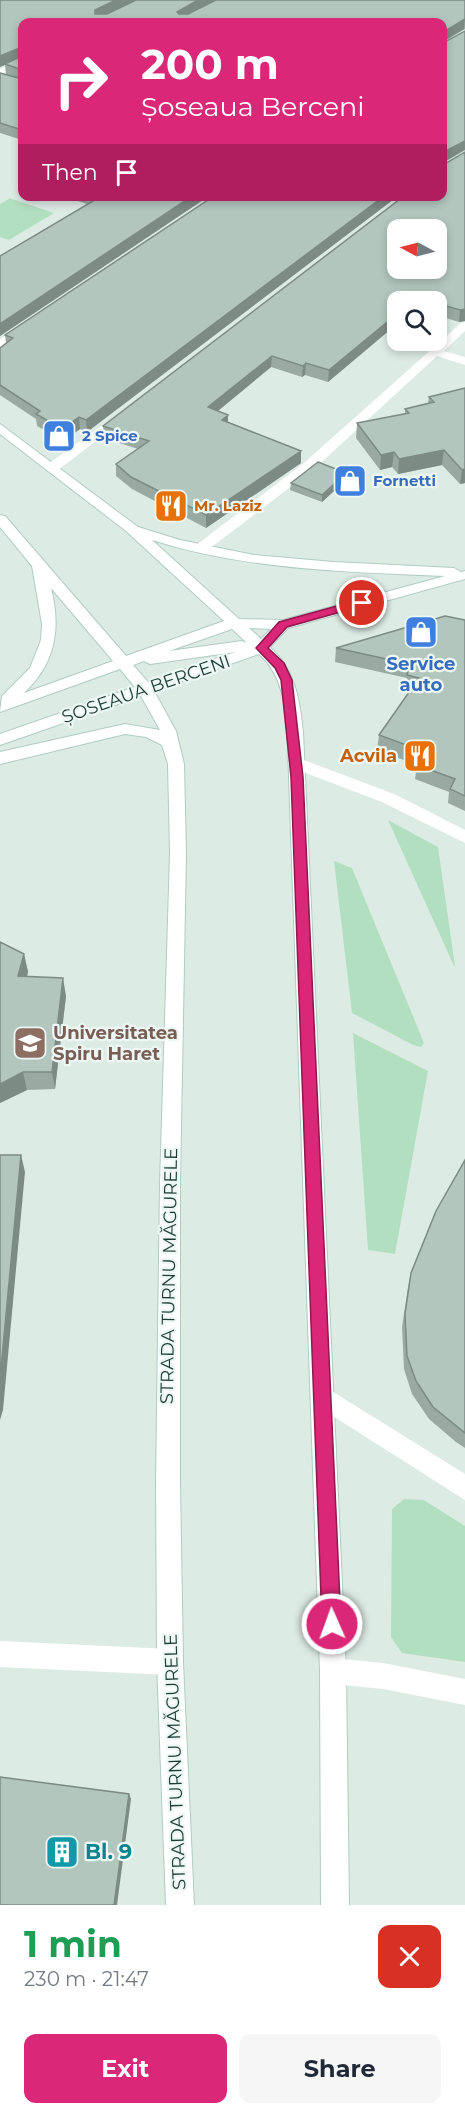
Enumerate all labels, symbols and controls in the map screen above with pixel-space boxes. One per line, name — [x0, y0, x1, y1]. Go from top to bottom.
text: 200 m — [141, 38, 279, 90]
icon: right — [42, 42, 120, 120]
text: Șoseaua Berceni — [141, 90, 365, 123]
icon: arrive — [110, 156, 143, 189]
text: Then — [42, 159, 98, 186]
north arrow — [387, 219, 447, 279]
map controls — [387, 219, 447, 351]
button: search — [387, 291, 447, 351]
shop icon: 2 Spice — [41, 418, 77, 454]
place label: 2 Spice — [82, 426, 138, 445]
shop icon: Fornetti — [332, 463, 368, 499]
place label: Fornetti — [373, 471, 436, 490]
restaurant icon: Mr. Laziz — [153, 488, 189, 524]
place label: Mr. Laziz — [194, 496, 262, 515]
pin — [336, 577, 387, 628]
icon: arrive — [345, 586, 378, 619]
shop icon: Service auto — [403, 614, 439, 650]
street label: ȘOSEAUA BERCENI — [59, 650, 234, 729]
place label: Service auto — [387, 653, 455, 696]
restaurant icon: Acvila — [402, 738, 438, 774]
place label: Acvila — [339, 745, 397, 767]
place label: Universitatea Spiru Haret — [53, 1022, 178, 1065]
school or university icon: Universitatea Spiru Haret — [12, 1025, 48, 1061]
street label: STRADA TURNU MĂGURELE — [156, 1148, 182, 1404]
position arrow — [300, 1592, 364, 1656]
street label: STRADA TURNU MĂGURELE — [160, 1634, 190, 1890]
building icon: Bl. 9 — [44, 1834, 80, 1870]
place label: Bl. 9 — [85, 1839, 132, 1864]
text: 1 min — [24, 1922, 122, 1966]
button: close — [378, 1925, 441, 1988]
text: 230 m · 21:47 — [24, 1967, 149, 1991]
button: Exit — [24, 2034, 227, 2103]
button: Share — [239, 2034, 441, 2103]

